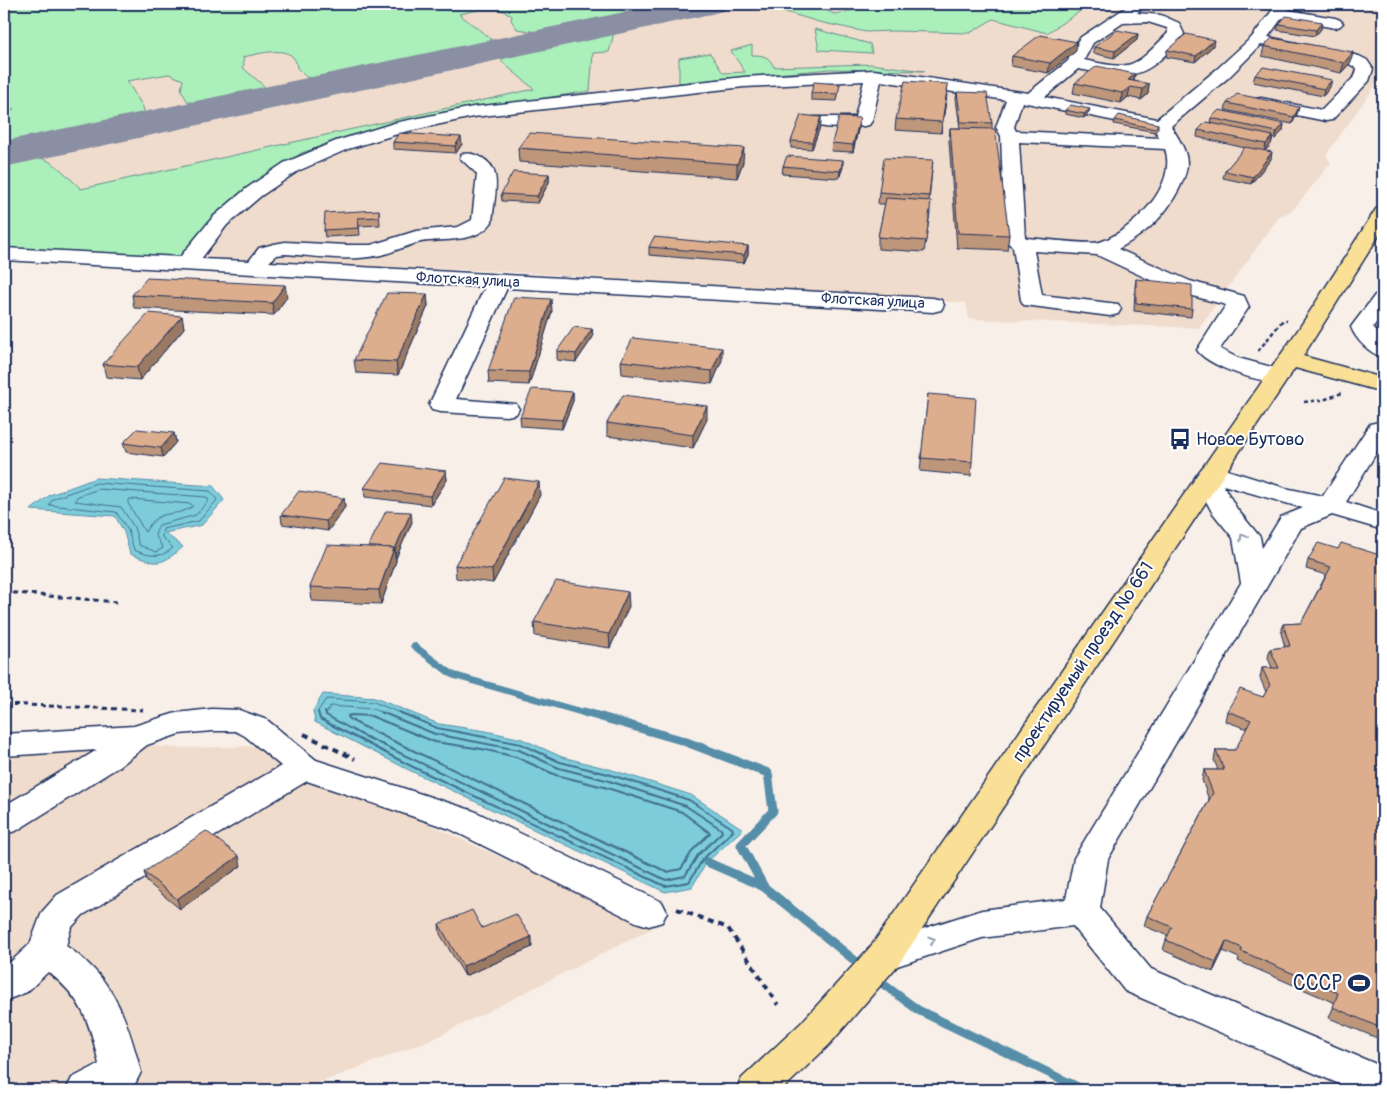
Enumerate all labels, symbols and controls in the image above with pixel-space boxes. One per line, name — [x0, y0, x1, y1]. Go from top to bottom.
street label: Флотская улица — [416, 268, 520, 292]
street label: Флотская улица — [821, 289, 925, 313]
bus stop icon: Новое Бутово — [1167, 426, 1193, 452]
place label: Новое Бутово — [1196, 428, 1304, 451]
one-way arrow — [1239, 533, 1249, 542]
street label: проектируемый проезд № 661 — [1007, 557, 1159, 767]
one-way arrow — [927, 936, 935, 946]
place label: СССР — [1293, 970, 1343, 997]
sports icon: СССР — [1346, 970, 1372, 996]

